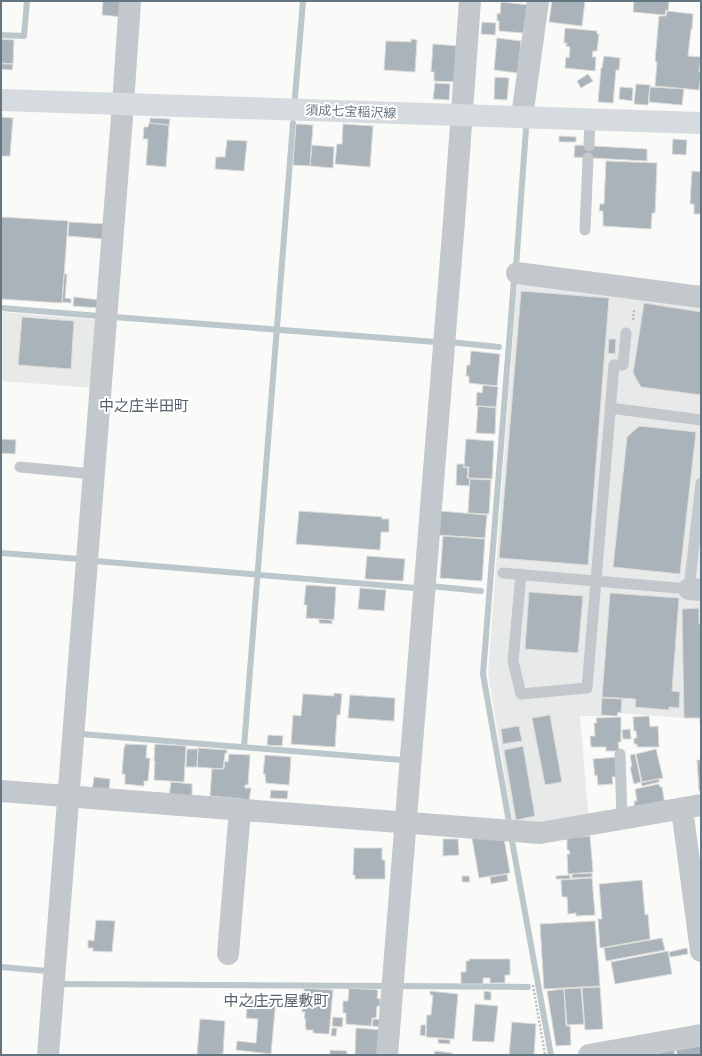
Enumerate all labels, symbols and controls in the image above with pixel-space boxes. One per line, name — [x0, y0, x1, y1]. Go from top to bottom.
street label: 須成七宝稲沢線 — [305, 101, 397, 121]
district label: 中之庄半田町 — [99, 396, 189, 415]
district label: 中之庄元屋敷町 — [223, 991, 329, 1010]

